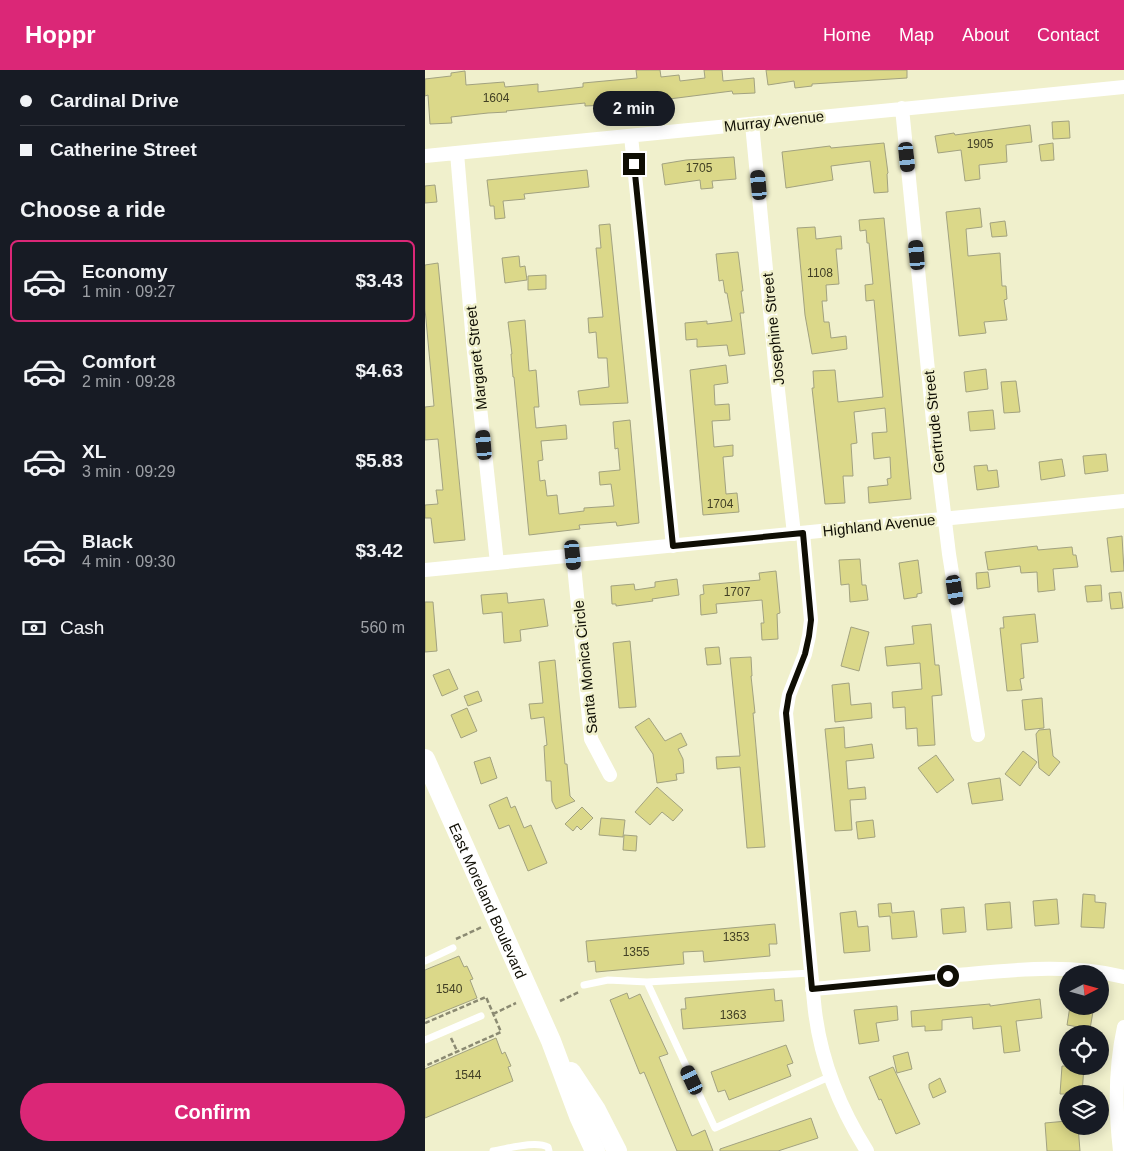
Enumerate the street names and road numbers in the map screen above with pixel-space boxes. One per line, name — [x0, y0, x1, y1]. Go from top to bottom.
street label: Murray Avenue — [723, 107, 825, 135]
street label: Josephine Street — [759, 271, 787, 386]
street label: Margaret Street — [462, 304, 490, 411]
street label: Gertrude Street — [920, 369, 948, 474]
street label: Highland Avenue — [822, 511, 936, 539]
street label: Santa Monica Circle — [570, 599, 600, 735]
street label: East Moreland Boulevard — [446, 820, 530, 981]

